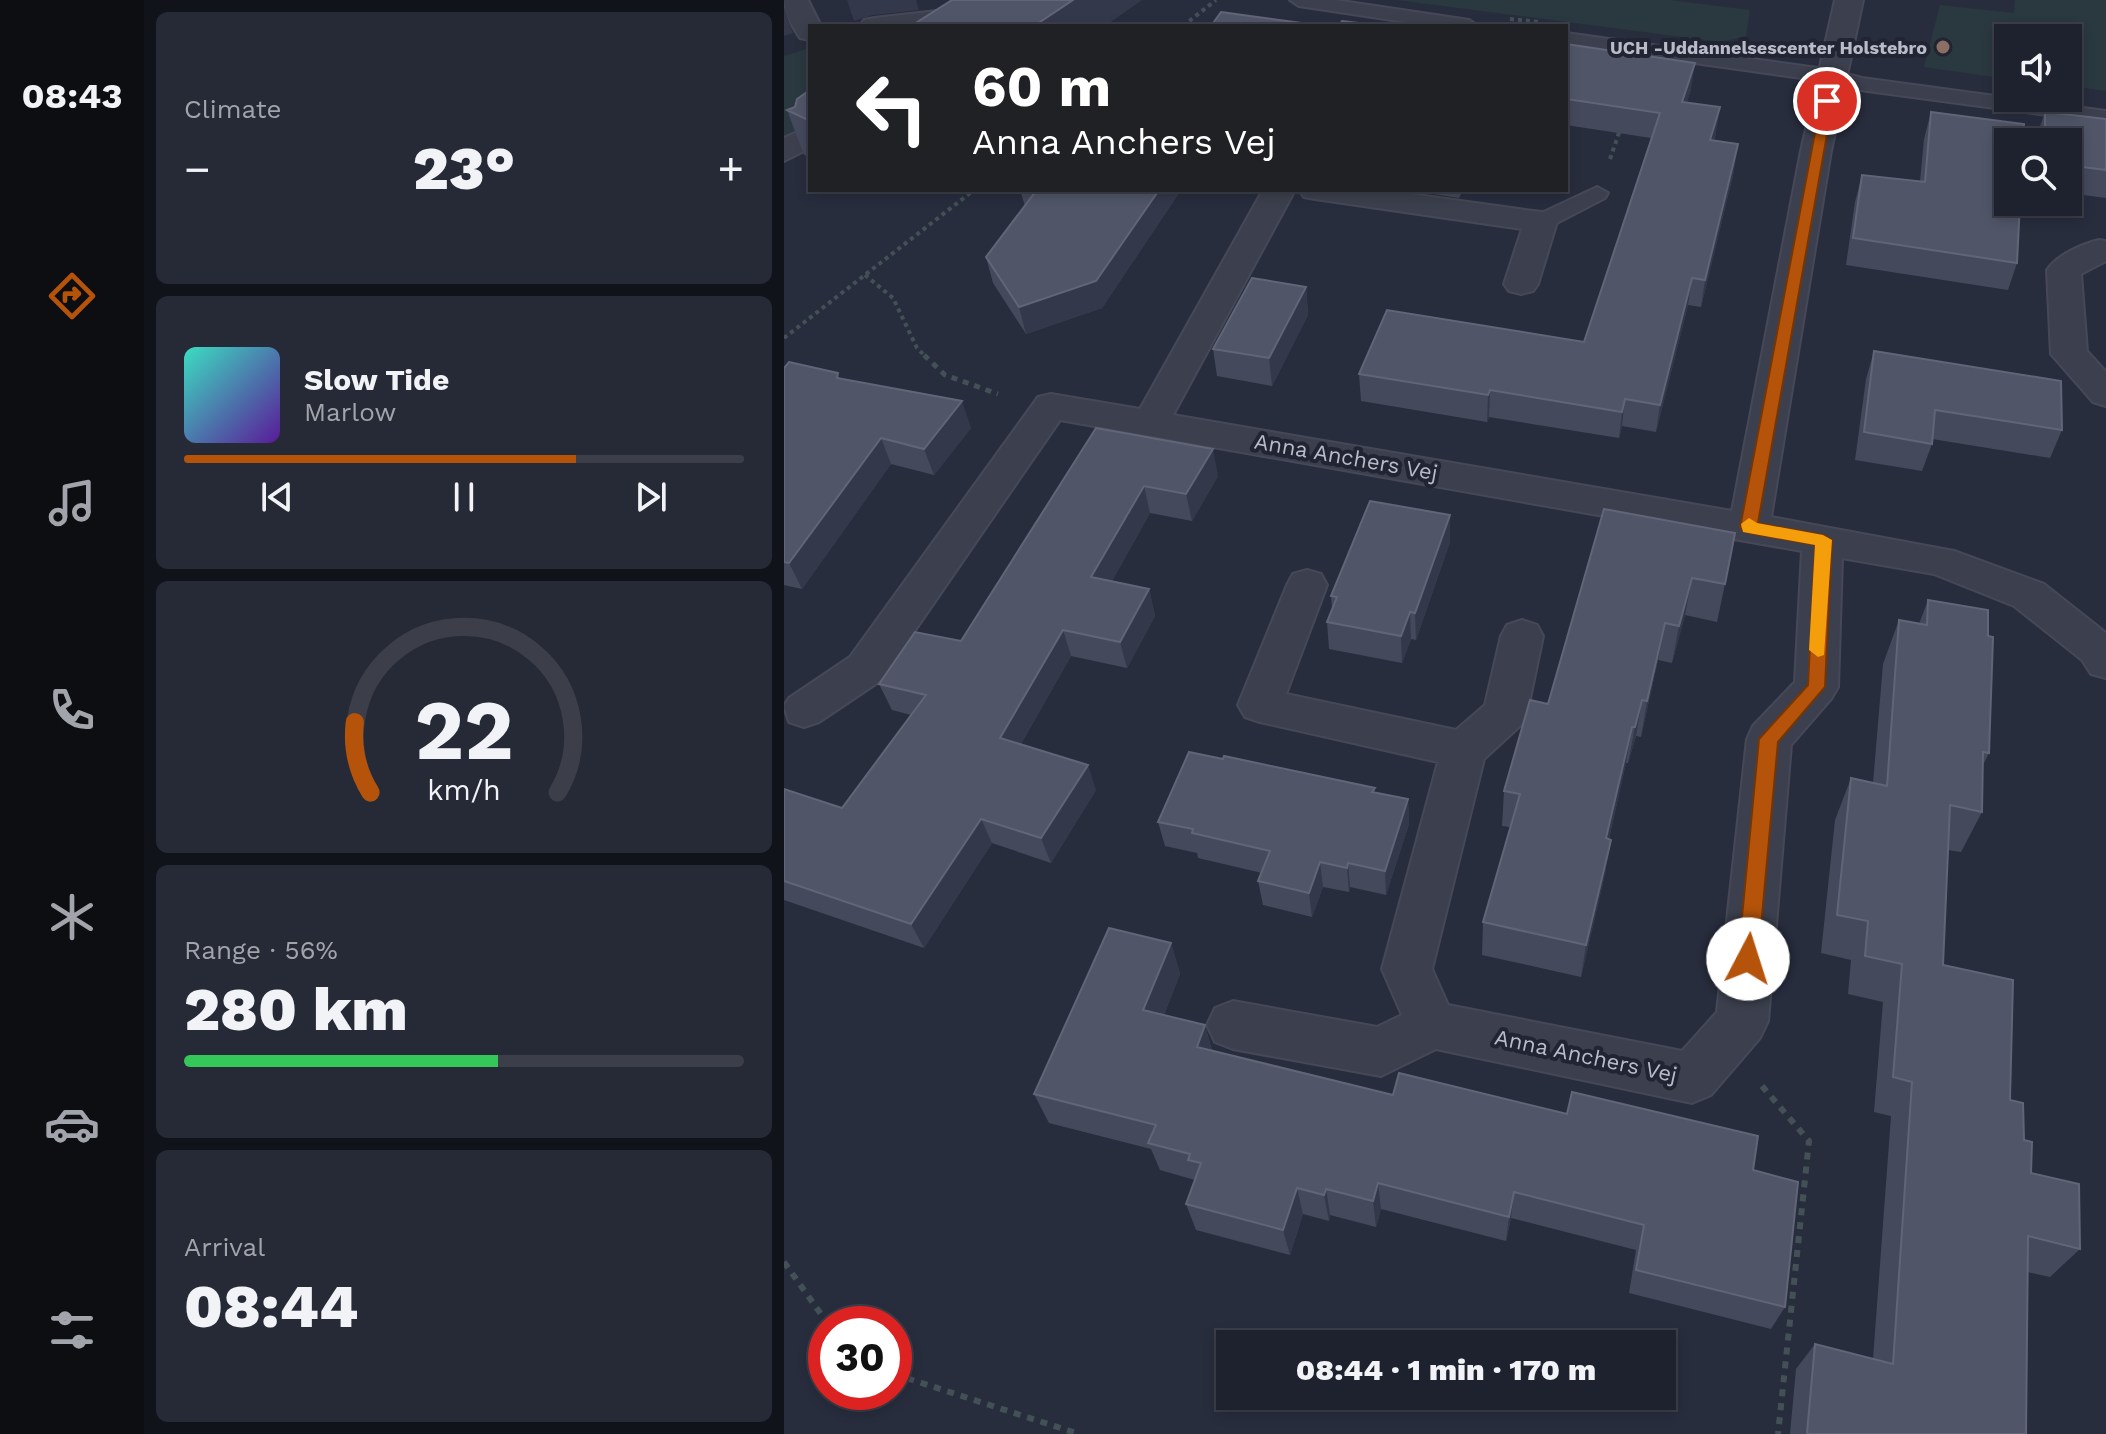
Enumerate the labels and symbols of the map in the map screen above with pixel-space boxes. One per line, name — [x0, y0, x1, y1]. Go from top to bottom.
place label: UCH -Uddannelsescenter Holstebro — [1610, 37, 1927, 58]
marker: UCH -Uddannelsescenter Holstebro — [1934, 38, 1952, 56]
pin — [1793, 67, 1861, 135]
street label: Anna Anchers Vej — [1252, 429, 1440, 485]
position arrow — [1706, 917, 1790, 1001]
street label: Anna Anchers Vej — [1493, 1024, 1679, 1088]
speed limit sign: 30 — [808, 1306, 912, 1410]

